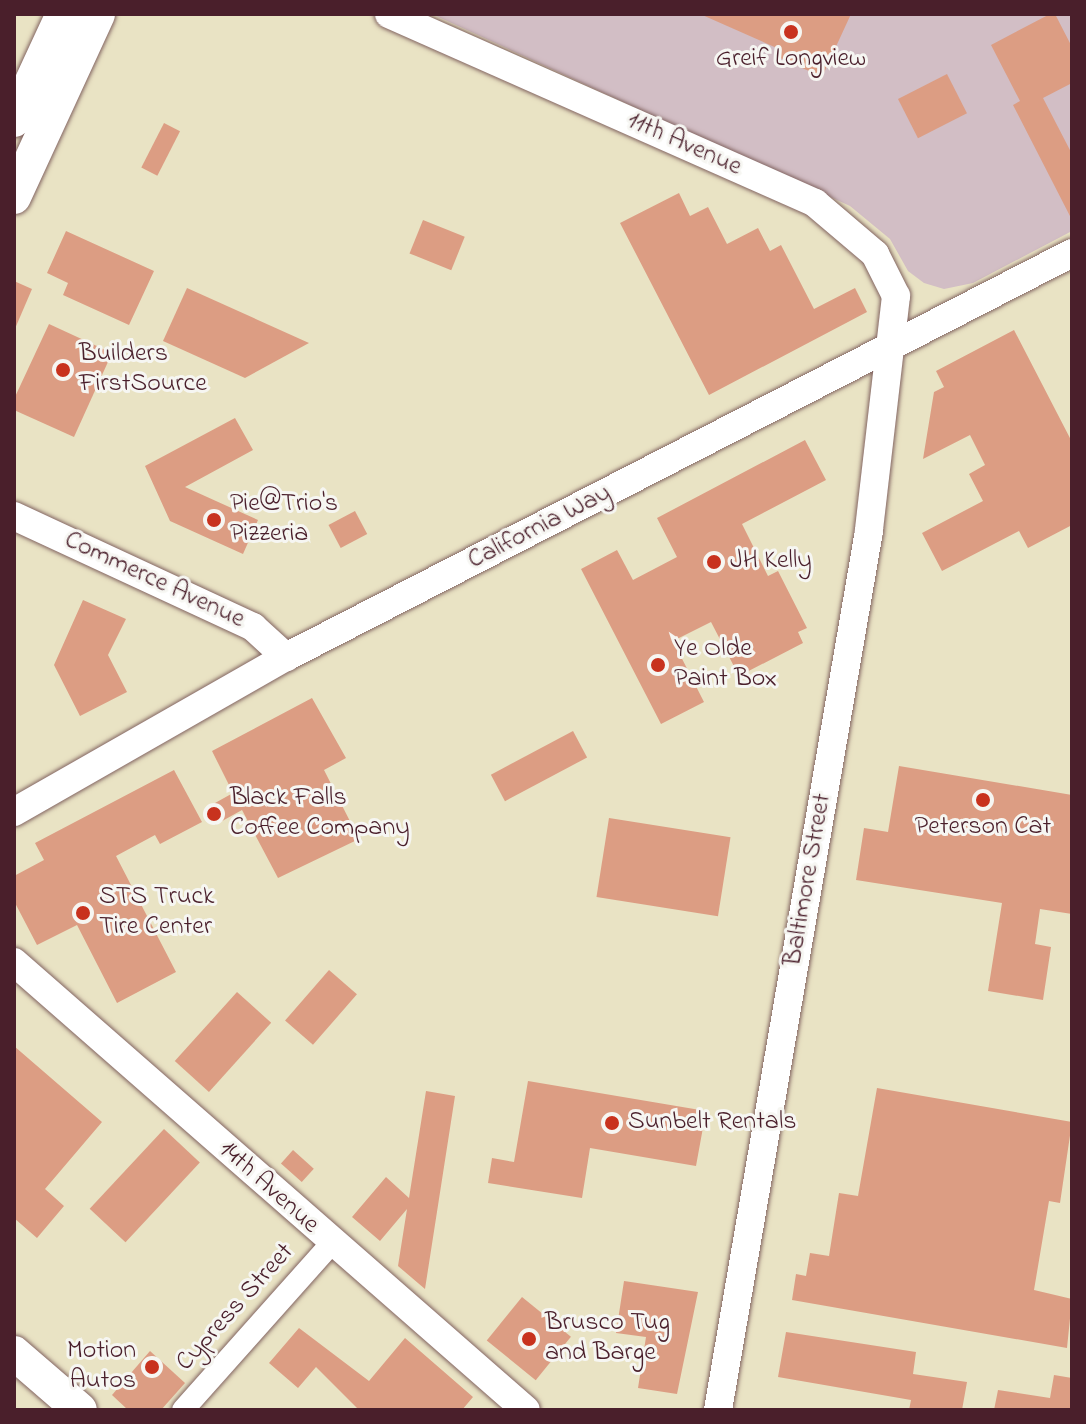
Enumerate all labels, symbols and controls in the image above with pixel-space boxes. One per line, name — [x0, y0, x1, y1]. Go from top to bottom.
marker: Greif Longview — [782, 23, 800, 41]
place label: Greif Longview — [716, 44, 866, 76]
street label: 11th Avenue — [622, 106, 746, 184]
place label: Builders FirstSource — [79, 339, 207, 400]
marker: Builders FirstSource — [54, 361, 72, 379]
street label: California Way — [463, 479, 617, 577]
place label: Pie@Trio's Pizzeria — [230, 489, 338, 550]
marker: Pie@Trio's Pizzeria — [205, 511, 223, 529]
street label: Commerce Avenue — [59, 526, 249, 636]
place label: JH Kelly — [730, 546, 812, 578]
marker: JH Kelly — [705, 553, 723, 571]
place label: Ye Olde Paint Box — [674, 634, 777, 696]
marker: Ye Olde Paint Box — [649, 656, 667, 674]
place label: Black Falls Coffee Company — [230, 783, 410, 844]
street label: Baltimore Street — [778, 791, 840, 969]
marker: Peterson Cat — [974, 791, 992, 809]
marker: Black Falls Coffee Company — [205, 805, 223, 823]
place label: Peterson Cat — [915, 812, 1051, 844]
place label: STS Truck Tire Center — [99, 882, 214, 944]
marker: STS Truck Tire Center — [74, 904, 92, 922]
place label: Sunbelt Rentals — [628, 1107, 797, 1139]
marker: Sunbelt Rentals — [603, 1114, 621, 1132]
street label: 14th Avenue — [211, 1135, 325, 1241]
street label: Cypress Street — [171, 1238, 301, 1378]
place label: Brusco Tug and Barge — [545, 1308, 670, 1370]
marker: Brusco Tug and Barge — [520, 1330, 538, 1348]
place label: Motion Autos — [67, 1336, 136, 1398]
marker: Motion Autos — [143, 1358, 161, 1376]

